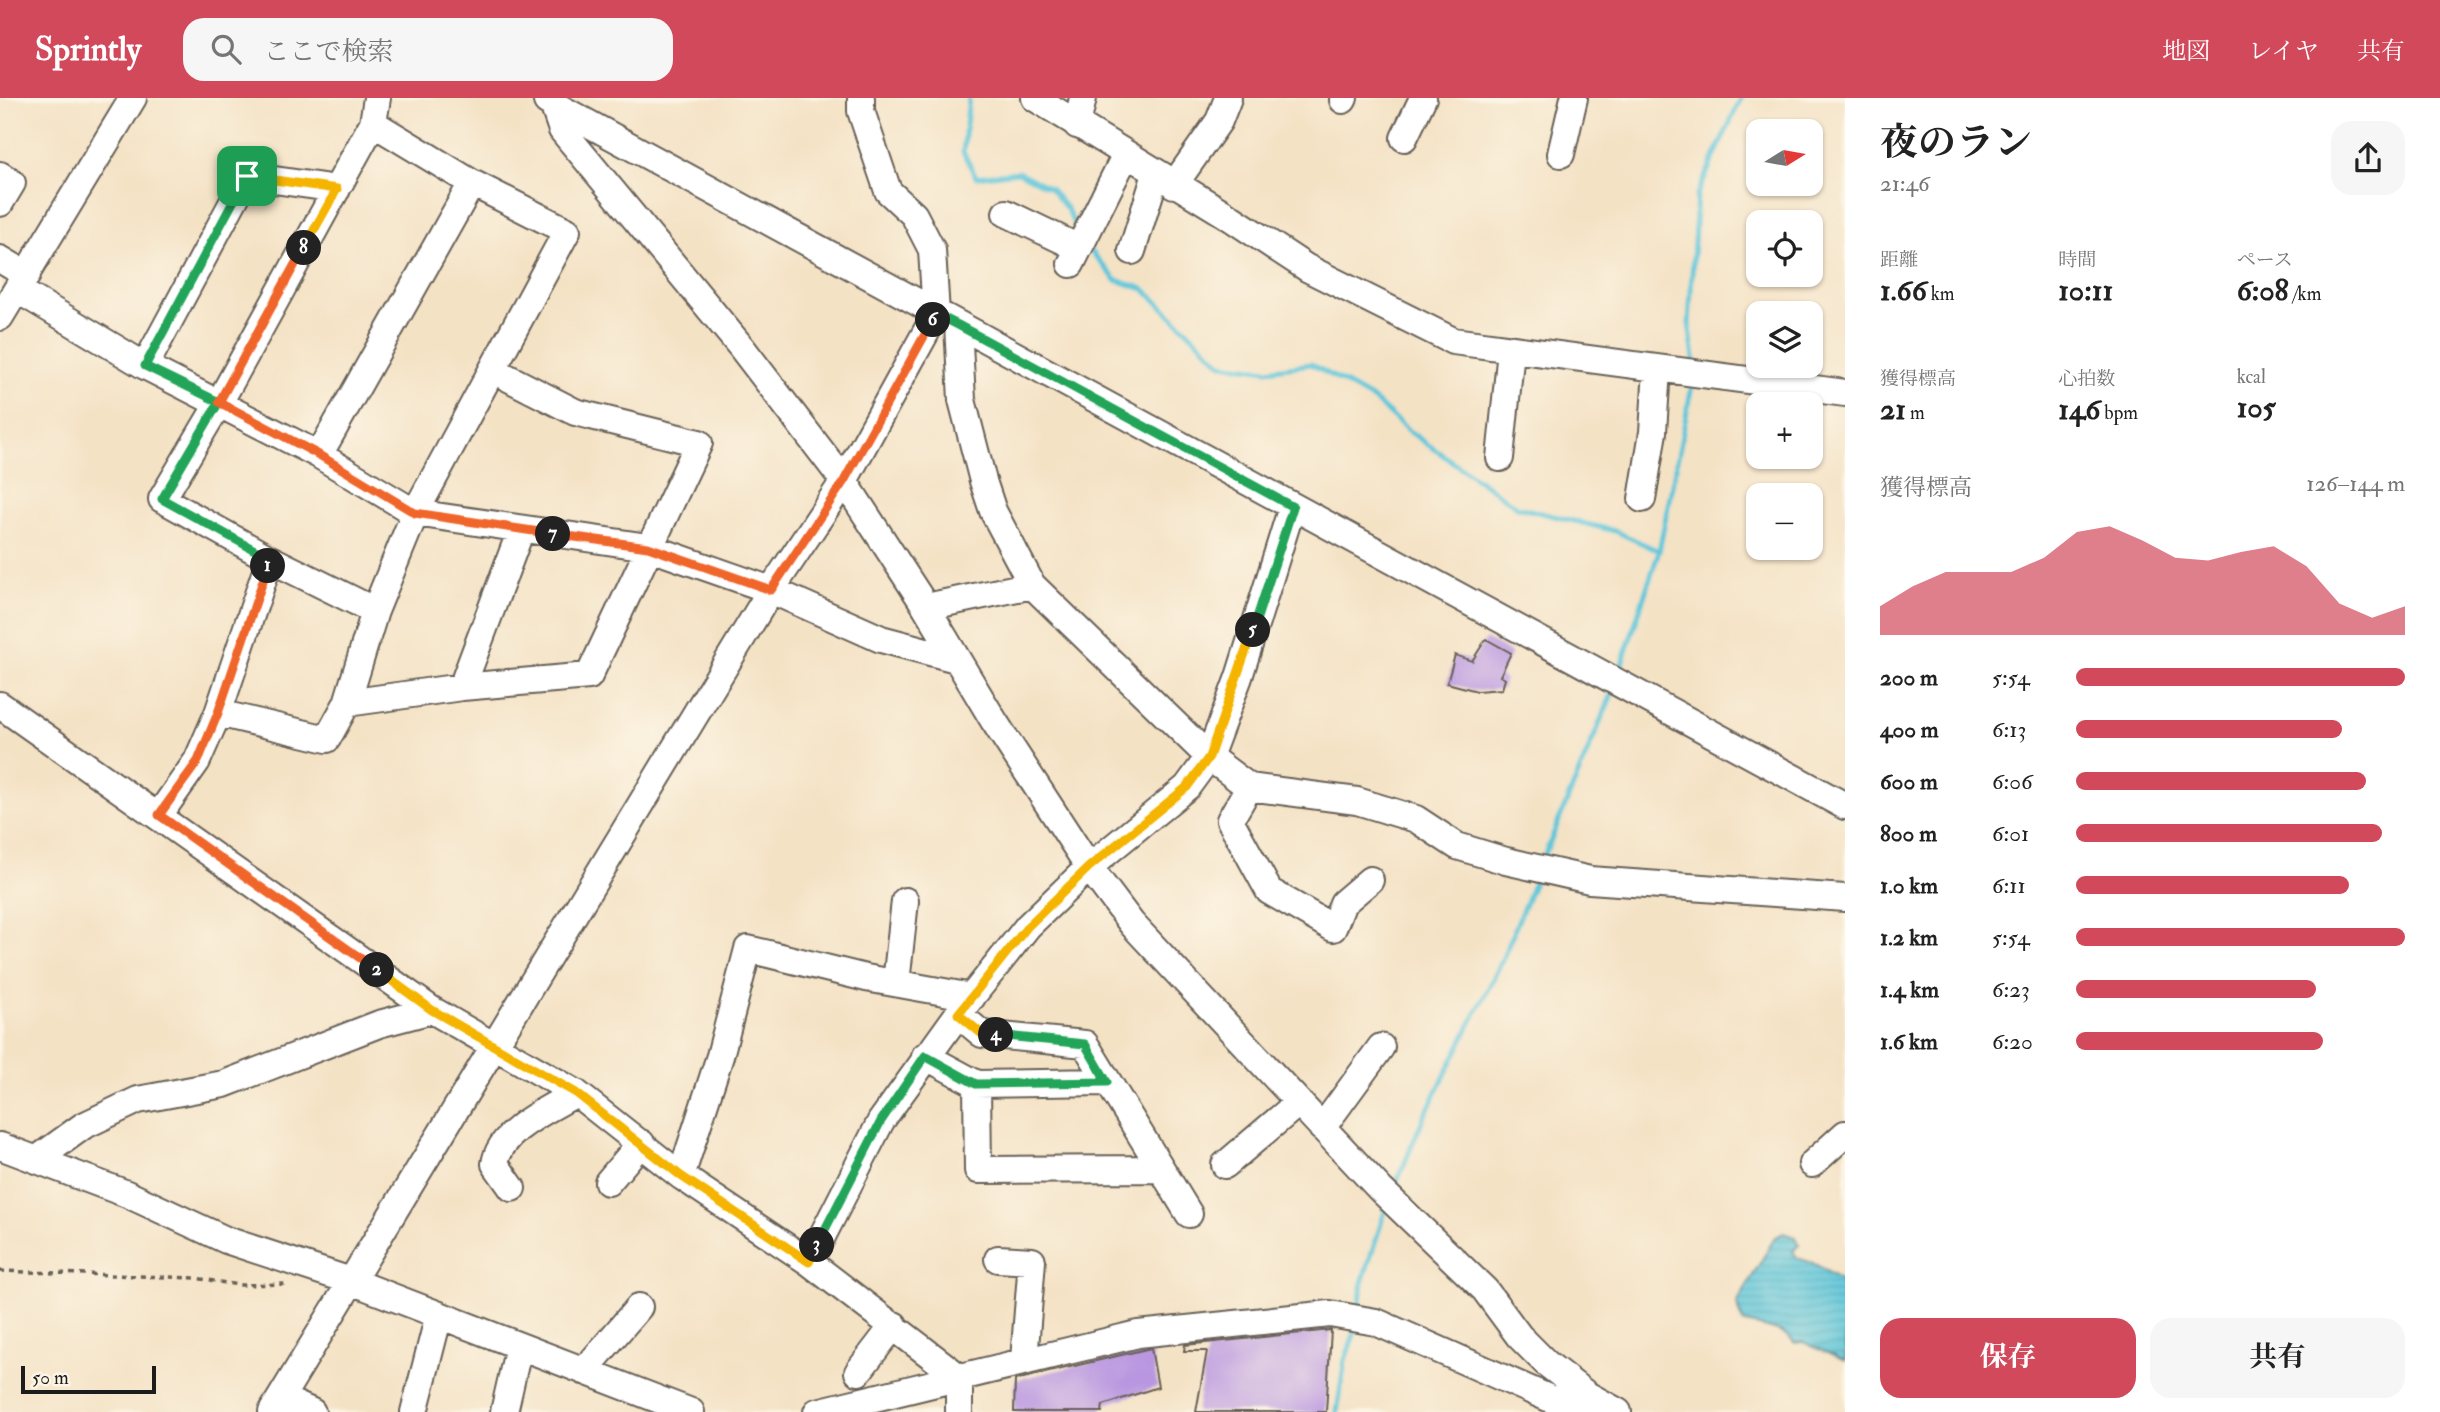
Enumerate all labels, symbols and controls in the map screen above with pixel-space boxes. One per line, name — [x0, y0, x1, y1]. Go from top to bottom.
search box — [183, 18, 673, 81]
text: Sprintly — [35, 29, 141, 70]
icon: search — [207, 30, 245, 68]
text: ここで検索 — [263, 36, 393, 68]
text: 地図 — [2162, 36, 2210, 67]
text: レイヤ — [2248, 36, 2319, 67]
text: 共有 — [2357, 36, 2405, 67]
north arrow — [1746, 119, 1824, 196]
map controls — [1746, 119, 1823, 560]
text: 夜のラン — [1880, 119, 2032, 167]
button: share — [2331, 121, 2405, 195]
pin — [217, 146, 277, 206]
icon: arrive — [228, 157, 266, 195]
text: 21:46 — [1880, 169, 1930, 198]
button: locate — [1746, 210, 1823, 287]
pin: 8 — [286, 230, 322, 266]
text: 8 — [299, 235, 308, 259]
text: 距離 — [1880, 248, 1918, 272]
text: 時間 — [2058, 248, 2096, 272]
text: ペース — [2237, 248, 2293, 272]
text: 1.66 — [1880, 272, 1927, 309]
text: 10:11 — [2058, 272, 2113, 309]
text: 6:08 — [2237, 272, 2289, 309]
text: km — [1927, 282, 1955, 306]
text: /km — [2289, 282, 2321, 306]
button: layers — [1746, 301, 1823, 378]
pin: 6 — [916, 302, 950, 338]
text: 6 — [928, 307, 937, 331]
text: kcal — [2237, 365, 2266, 389]
text: 獲得標高 — [1880, 367, 1956, 391]
text: 心拍数 — [2058, 367, 2115, 391]
text: 105 — [2237, 389, 2276, 426]
text: 21 — [1880, 391, 1906, 428]
text: 146 — [2058, 391, 2100, 428]
button: + — [1746, 392, 1823, 469]
text: m — [1906, 401, 1925, 425]
text: bpm — [2100, 401, 2138, 425]
text: 126–144 m — [2306, 469, 2405, 498]
text: 獲得標高 — [1880, 473, 1972, 502]
button: − — [1746, 483, 1823, 560]
pin: 7 — [536, 516, 570, 551]
text: 7 — [548, 521, 557, 545]
pin: 1 — [250, 548, 286, 584]
text: 1 — [264, 553, 271, 577]
pin: 5 — [1236, 612, 1270, 648]
text: 5 — [1248, 617, 1257, 641]
text: 200 m — [1880, 663, 1938, 692]
text: 5:54 — [1992, 663, 2030, 692]
text: 400 m — [1880, 715, 1939, 744]
text: 6:13 — [1992, 715, 2026, 744]
text: 600 m — [1880, 767, 1938, 796]
text: 6:06 — [1992, 767, 2033, 796]
text: 800 m — [1880, 819, 1937, 848]
text: 6:01 — [1992, 819, 2029, 848]
text: 1.0 km — [1880, 871, 1938, 900]
text: 6:11 — [1992, 871, 2026, 900]
text: 1.2 km — [1880, 923, 1938, 952]
text: 5:54 — [1992, 923, 2030, 952]
pin: 2 — [360, 952, 394, 988]
text: 2 — [372, 957, 381, 981]
text: 1.4 km — [1880, 975, 1939, 1004]
text: 6:23 — [1992, 975, 2030, 1004]
pin: 4 — [978, 1018, 1014, 1052]
text: 4 — [990, 1022, 1001, 1046]
text: 1.6 km — [1880, 1027, 1938, 1056]
text: 6:20 — [1992, 1027, 2033, 1056]
pin: 3 — [800, 1228, 834, 1262]
text: 3 — [813, 1232, 820, 1256]
button: 保存 — [1880, 1318, 2136, 1398]
button: 共有 — [2150, 1318, 2405, 1398]
scale bar — [21, 1363, 156, 1395]
text: 50 m — [32, 1366, 69, 1390]

